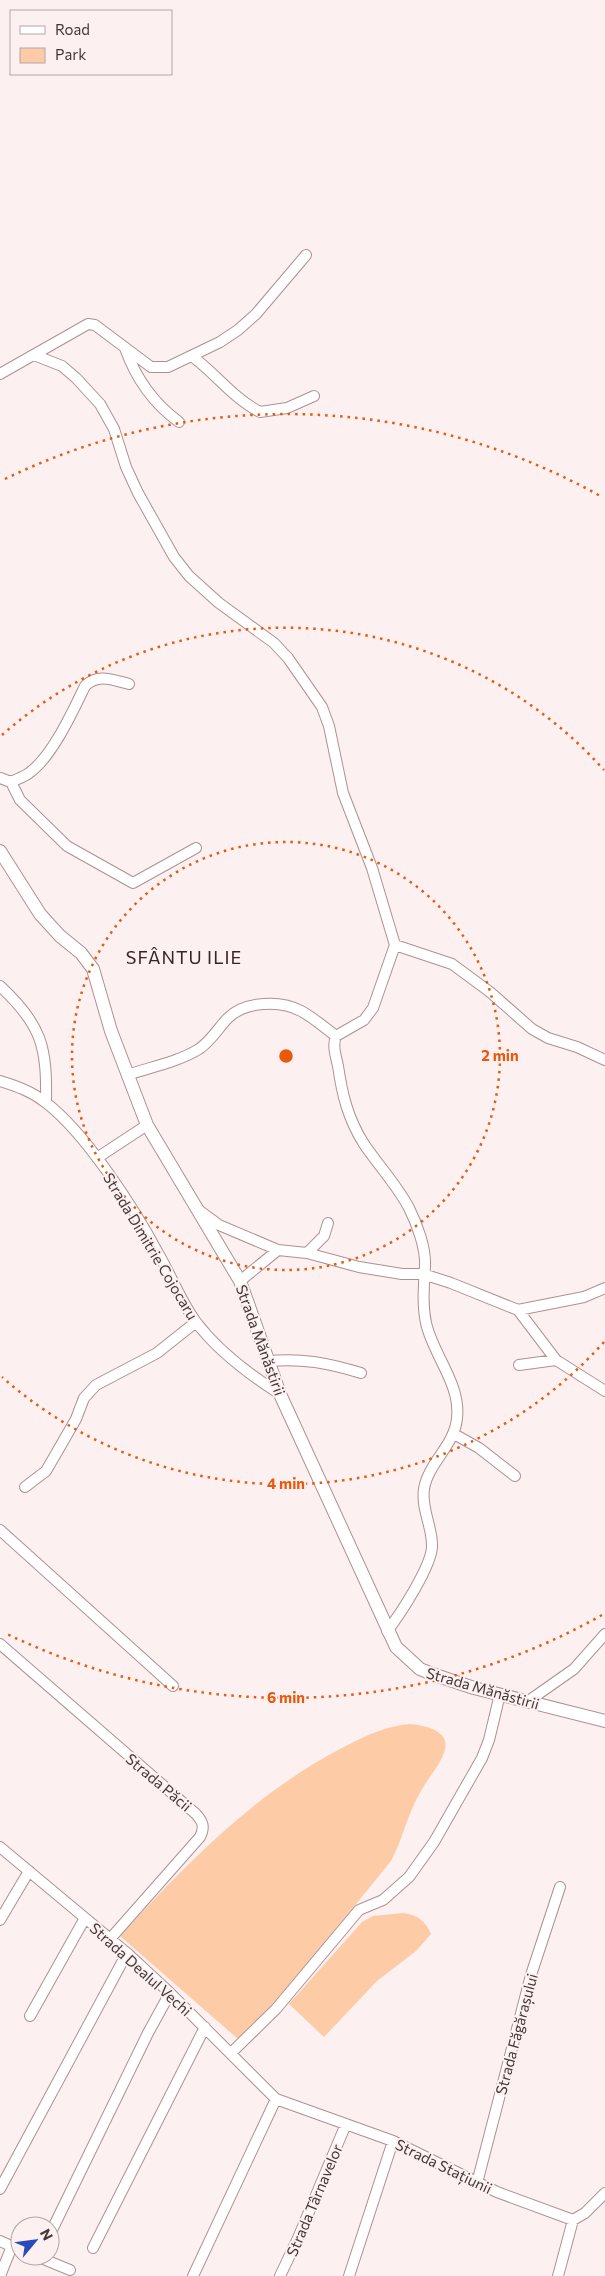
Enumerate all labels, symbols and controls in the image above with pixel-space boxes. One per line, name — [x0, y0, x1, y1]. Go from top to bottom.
legend — [10, 10, 172, 75]
text: Road — [55, 20, 90, 38]
text: Park — [55, 45, 86, 63]
district label: SFÂNTU ILIE — [126, 946, 242, 968]
text: 2 min — [481, 1046, 519, 1064]
centre of rings — [277, 1047, 295, 1065]
street label: Strada Dimitrie Cojocaru — [100, 1169, 202, 1323]
street label: Strada Mănăstirii — [233, 1282, 289, 1398]
text: 4 min — [267, 1474, 305, 1492]
street label: Strada Mănăstirii — [424, 1663, 542, 1713]
text: 6 min — [267, 1688, 305, 1706]
street label: Strada Păcii — [123, 1749, 195, 1815]
street label: Strada Dealul Vechi — [86, 1919, 196, 2019]
street label: Strada Făgărașului — [491, 1971, 543, 2097]
street label: Strada Stațiunii — [392, 2135, 495, 2199]
street label: Strada Târnavelor — [282, 2141, 346, 2259]
north arrow — [10, 2216, 60, 2266]
text: N — [37, 2226, 57, 2243]

